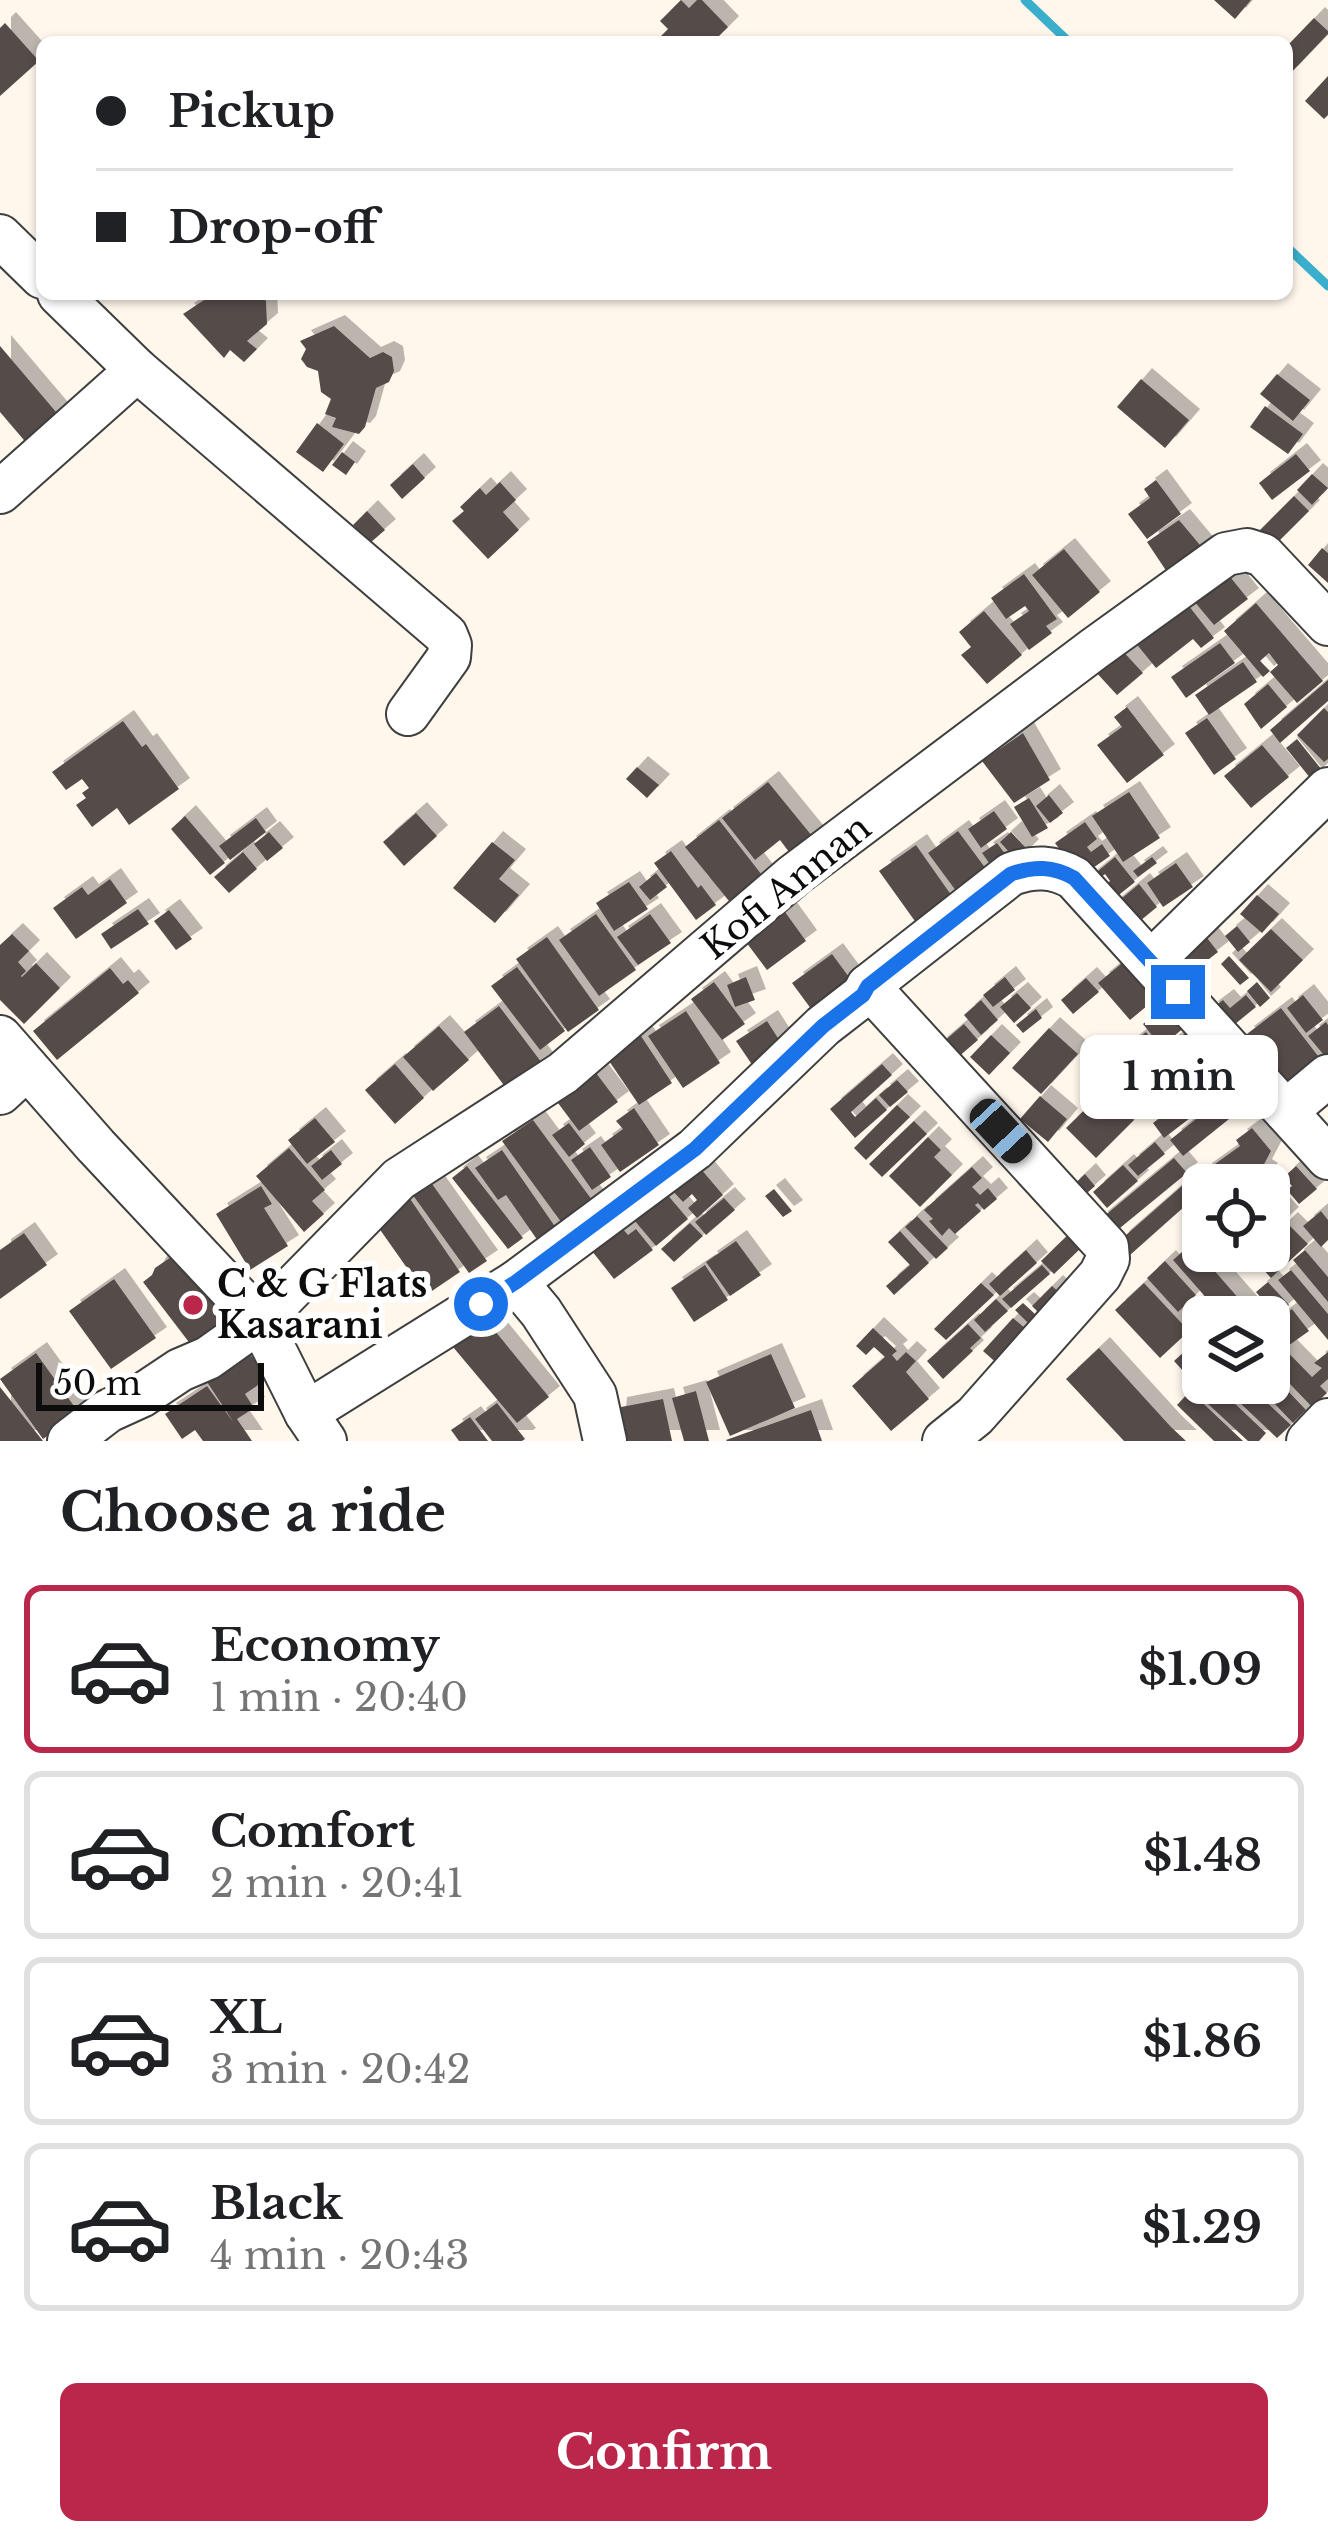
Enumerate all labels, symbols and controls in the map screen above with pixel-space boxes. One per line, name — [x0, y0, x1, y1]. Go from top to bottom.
text: Pickup — [168, 83, 335, 139]
text: Drop-off — [168, 199, 378, 255]
street label: Kofi Annan — [692, 805, 880, 969]
route end — [1151, 965, 1205, 1019]
callout: 1 min — [1079, 1034, 1277, 1118]
text: 1 min — [1123, 1052, 1235, 1101]
car — [963, 1092, 1039, 1170]
map controls — [1182, 1164, 1290, 1404]
button: locate — [1182, 1164, 1290, 1272]
place label: C & G Flats Kasarani — [217, 1262, 427, 1348]
route start — [454, 1277, 508, 1331]
marker: C & G Flats Kasarani — [180, 1292, 206, 1318]
button: layers — [1182, 1296, 1290, 1404]
scale bar — [36, 1357, 264, 1410]
text: 50 m — [54, 1363, 141, 1404]
text: Choose a ride — [60, 1479, 446, 1546]
icon: car — [66, 1615, 174, 1723]
text: Economy — [210, 1617, 440, 1673]
text: $1.09 — [1138, 1641, 1262, 1697]
text: 1 min · 20:40 — [210, 1673, 468, 1722]
icon: car — [66, 1801, 174, 1909]
text: Comfort — [210, 1803, 415, 1859]
text: $1.48 — [1143, 1827, 1262, 1883]
text: 2 min · 20:41 — [210, 1859, 464, 1908]
icon: car — [66, 1987, 174, 2095]
text: XL — [210, 1989, 282, 2045]
text: $1.86 — [1143, 2013, 1262, 2069]
text: 3 min · 20:42 — [210, 2045, 471, 2094]
icon: car — [66, 2173, 174, 2281]
text: Black — [210, 2175, 343, 2231]
text: $1.29 — [1142, 2199, 1262, 2255]
text: 4 min · 20:43 — [210, 2231, 469, 2280]
button: Confirm — [60, 2383, 1268, 2521]

